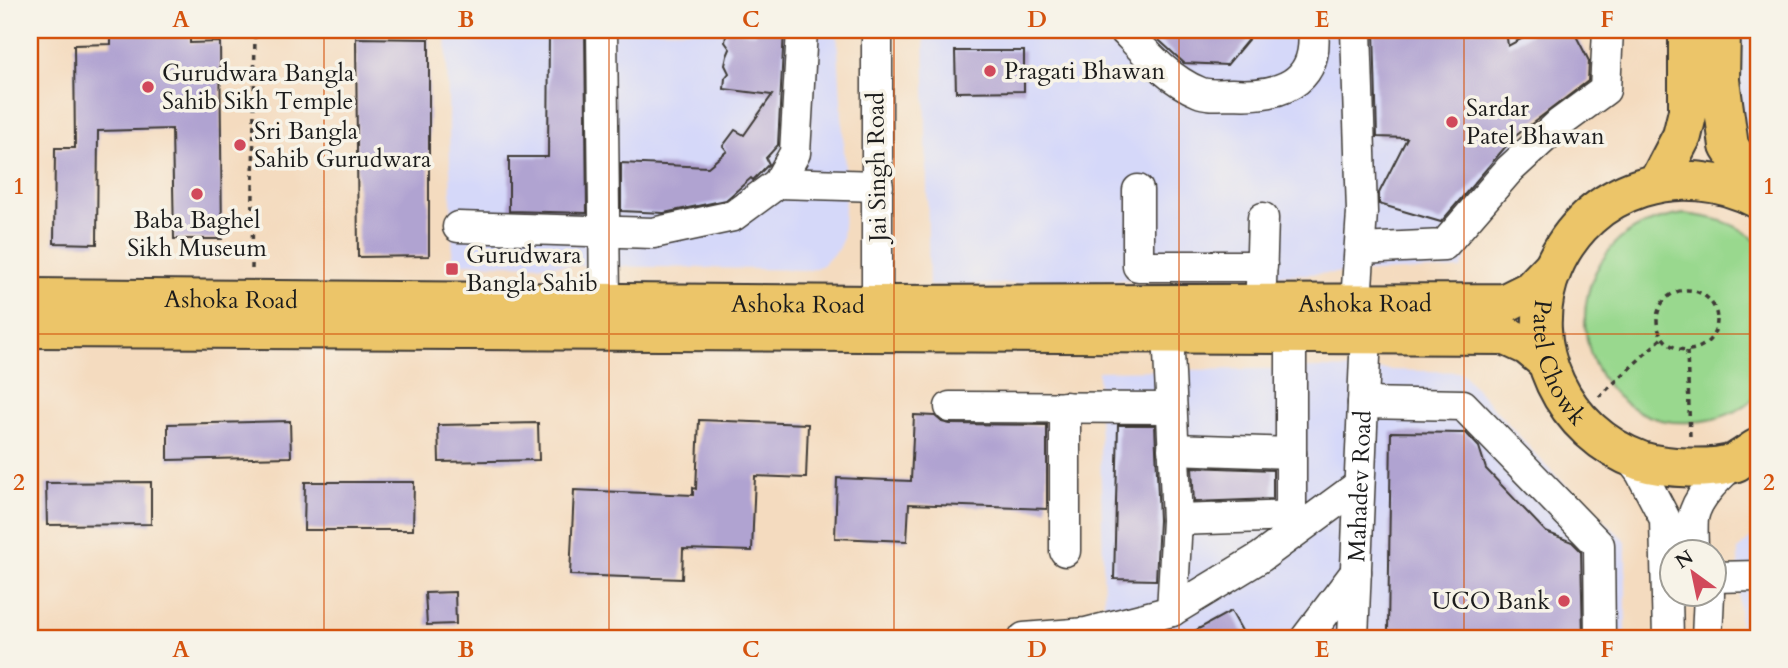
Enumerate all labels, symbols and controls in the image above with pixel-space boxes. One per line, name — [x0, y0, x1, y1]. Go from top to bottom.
text: A — [172, 4, 190, 35]
text: B — [458, 4, 474, 35]
text: C — [742, 4, 760, 35]
text: D — [1027, 4, 1047, 35]
text: E — [1315, 4, 1329, 35]
text: F — [1600, 4, 1614, 35]
place label: Pragati Bhawan — [1004, 55, 1165, 88]
place label: Gurudwara Bangla Sahib Sikh Temple — [162, 57, 355, 118]
marker: Pragati Bhawan — [982, 63, 998, 79]
marker: Gurudwara Bangla Sahib Sikh Temple — [140, 79, 156, 95]
street label: Jai Singh Road — [859, 92, 895, 245]
place label: Sardar Patel Bhawan — [1466, 92, 1605, 153]
marker: Sardar Patel Bhawan — [1444, 114, 1460, 130]
place label: Sri Bangla Sahib Gurudwara — [254, 115, 432, 176]
marker: Sri Bangla Sahib Gurudwara — [232, 137, 248, 153]
text: 1 — [13, 171, 25, 202]
text: 1 — [1763, 171, 1775, 202]
marker: Baba Baghel Sikh Museum — [189, 186, 205, 202]
place label: Baba Baghel Sikh Museum — [127, 204, 267, 265]
place label: Gurudwara Bangla Sahib — [466, 239, 598, 300]
marker: Gurudwara Bangla Sahib — [444, 261, 460, 277]
street label: Ashoka Road — [164, 283, 298, 317]
street label: Ashoka Road — [731, 287, 865, 321]
street label: Ashoka Road — [1298, 287, 1432, 320]
street label: Patel Chowk — [1525, 298, 1594, 433]
street label: Mahadev Road — [1340, 409, 1379, 563]
text: 2 — [13, 467, 25, 498]
text: 2 — [1763, 467, 1775, 498]
north arrow — [1658, 538, 1728, 608]
text: N — [1670, 544, 1699, 575]
place label: UCO Bank — [1432, 585, 1550, 618]
marker: UCO Bank — [1556, 593, 1572, 609]
text: A — [172, 634, 190, 665]
text: B — [458, 634, 474, 665]
text: C — [742, 634, 760, 665]
text: D — [1027, 634, 1047, 665]
text: E — [1315, 634, 1329, 665]
text: F — [1600, 634, 1614, 665]

